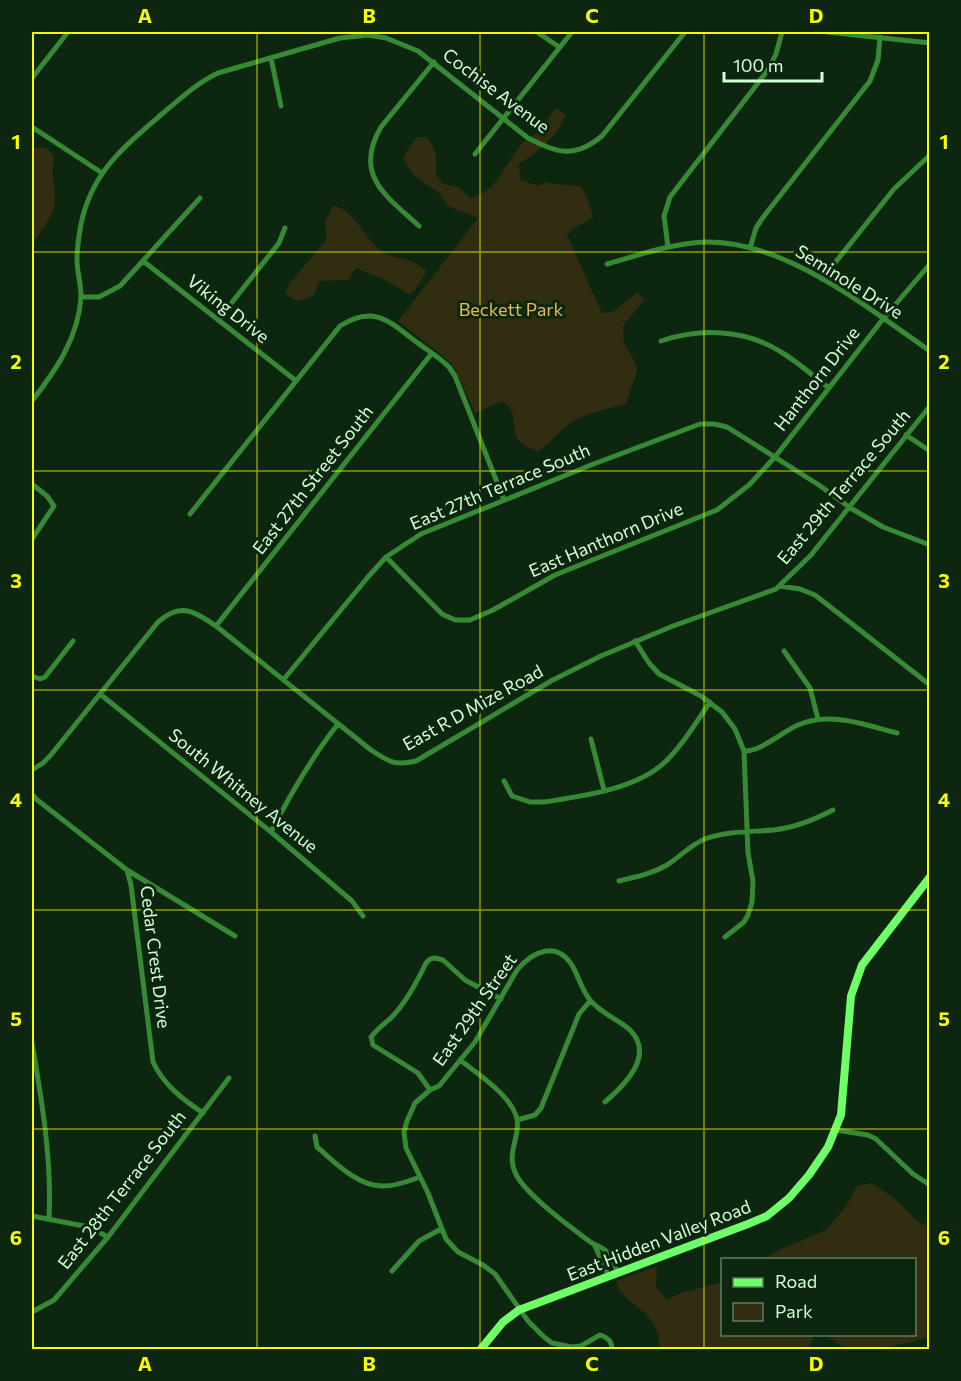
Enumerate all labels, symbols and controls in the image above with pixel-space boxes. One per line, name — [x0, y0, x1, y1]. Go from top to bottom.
text: A — [138, 3, 152, 27]
text: B — [362, 3, 376, 27]
text: C — [585, 3, 599, 27]
text: D — [809, 3, 823, 27]
street label: Cochise Avenue — [439, 43, 554, 138]
scale bar — [724, 45, 822, 83]
text: 100 m — [733, 54, 783, 76]
text: 1 — [11, 129, 21, 153]
text: 1 — [939, 129, 949, 153]
street label: Seminole Drive — [792, 239, 907, 323]
street label: Viking Drive — [183, 269, 274, 347]
park label: Beckett Park — [459, 298, 564, 320]
street label: Hanthorn Drive — [769, 322, 864, 435]
text: 2 — [10, 349, 22, 373]
text: 2 — [938, 349, 950, 373]
street label: East 27th Street South — [247, 400, 377, 558]
street label: East 29th Terrace South — [772, 405, 914, 568]
street label: East 27th Terrace South — [406, 438, 593, 534]
street label: East Hanthorn Drive — [525, 497, 686, 581]
text: 3 — [10, 568, 22, 592]
text: 3 — [938, 568, 950, 592]
street label: East R D Mize Road — [399, 659, 547, 755]
street label: South Whitney Avenue — [165, 723, 323, 857]
text: 4 — [10, 787, 22, 811]
text: 4 — [938, 787, 950, 811]
street label: Cedar Crest Drive — [136, 884, 176, 1029]
street label: East 29th Street — [427, 949, 521, 1070]
text: 5 — [10, 1006, 22, 1030]
text: 5 — [938, 1006, 950, 1030]
street label: East 28th Terrace South — [52, 1106, 190, 1273]
street label: East Hidden Valley Road — [564, 1195, 754, 1285]
text: 6 — [10, 1225, 22, 1249]
text: 6 — [938, 1225, 950, 1249]
legend — [721, 1258, 916, 1336]
text: Road — [775, 1270, 817, 1292]
text: Park — [775, 1300, 813, 1322]
text: A — [138, 1351, 152, 1375]
text: B — [362, 1351, 376, 1375]
text: C — [585, 1351, 599, 1375]
text: D — [809, 1351, 823, 1375]

